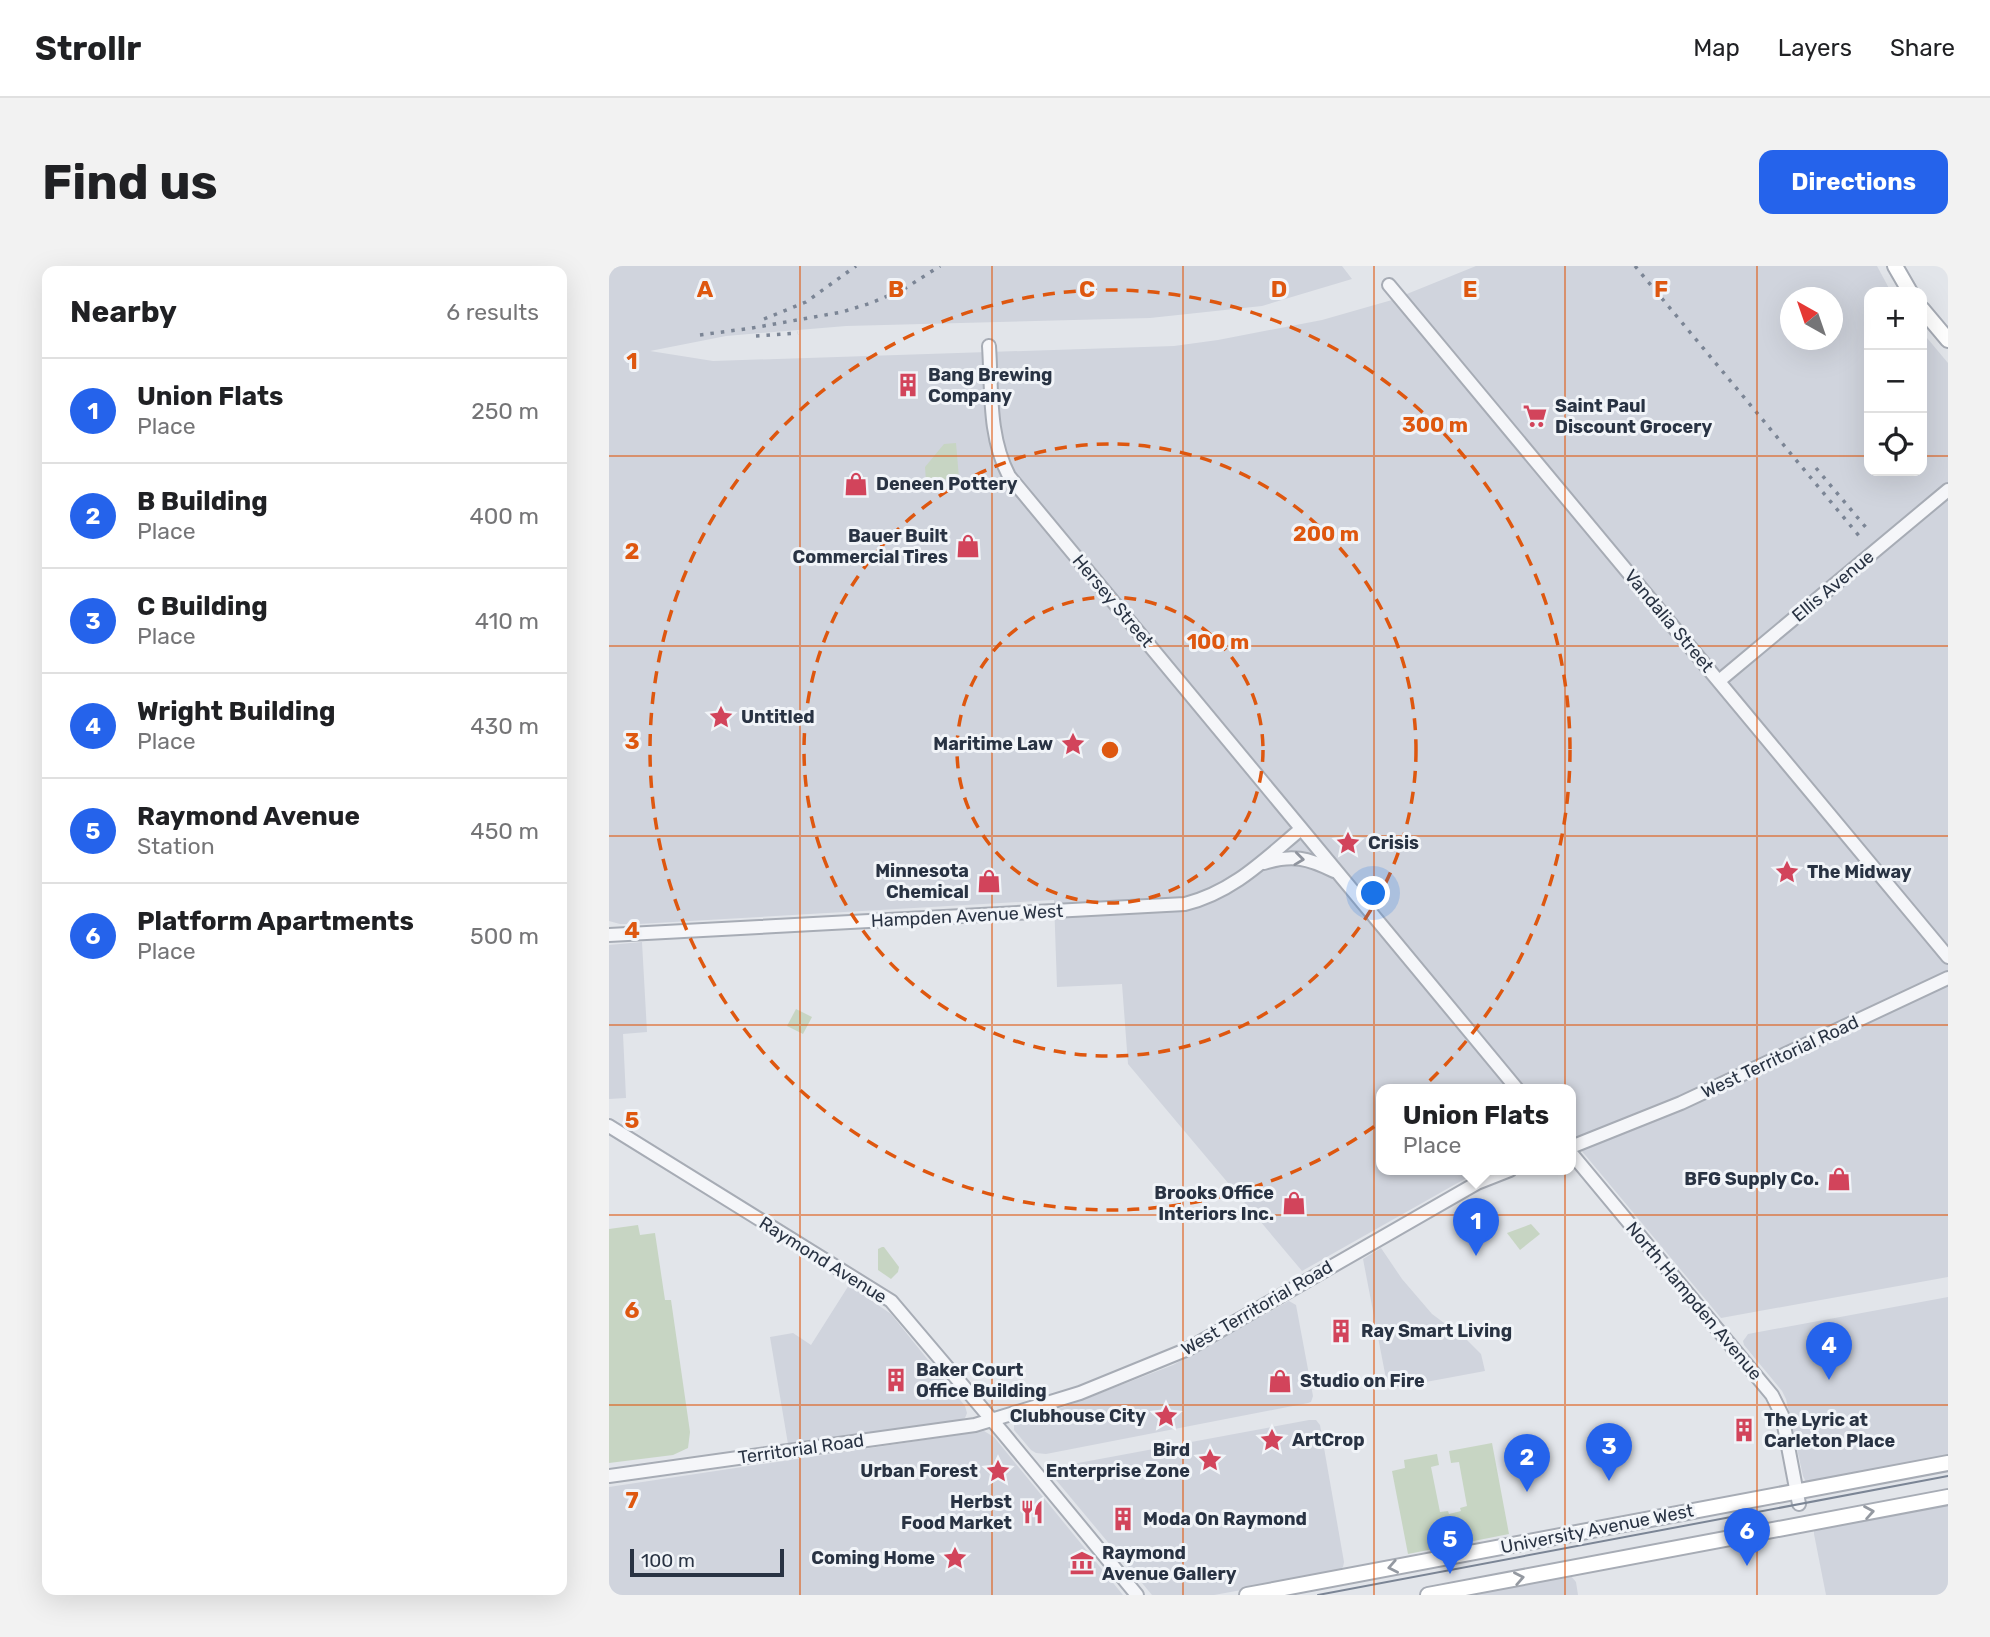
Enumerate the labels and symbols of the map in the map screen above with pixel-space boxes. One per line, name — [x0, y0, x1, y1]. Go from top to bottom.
text: A — [697, 275, 714, 303]
text: B — [888, 275, 904, 303]
text: C — [1079, 275, 1095, 303]
text: D — [1271, 275, 1287, 303]
text: E — [1463, 275, 1477, 303]
text: F — [1654, 275, 1668, 303]
north arrow — [1780, 287, 1843, 350]
text: 1 — [626, 347, 638, 375]
place label: Bang Brewing Company — [928, 364, 1053, 407]
building icon: Bang Brewing Company — [894, 371, 922, 399]
place label: Saint Paul Discount Grocery — [1555, 395, 1712, 438]
supermarket icon: Saint Paul Discount Grocery — [1521, 402, 1549, 430]
text: 300 m — [1402, 412, 1468, 437]
shop icon: Deneen Pottery — [842, 470, 870, 498]
place label: Deneen Pottery — [876, 473, 1018, 495]
text: 200 m — [1293, 521, 1359, 546]
place label: Bauer Built Commercial Tires — [793, 525, 948, 568]
shop icon: Bauer Built Commercial Tires — [954, 532, 982, 560]
text: 2 — [625, 537, 639, 565]
street label: Ellis Avenue — [1788, 545, 1878, 627]
street label: Hersey Street — [1068, 550, 1158, 652]
street label: Vandalia Street — [1620, 565, 1718, 677]
text: 100 m — [1187, 629, 1249, 654]
place icon: Untitled — [707, 703, 735, 731]
place label: Untitled — [741, 706, 815, 728]
text: 3 — [624, 727, 640, 755]
place icon: Maritime Law — [1059, 730, 1087, 758]
place label: Maritime Law — [933, 733, 1053, 755]
centre of rings — [1098, 738, 1122, 762]
place icon: Crisis — [1334, 829, 1362, 857]
place label: Crisis — [1368, 832, 1419, 854]
one-way arrow — [1294, 851, 1305, 866]
place icon: The Midway — [1773, 858, 1801, 886]
place label: Minnesota Chemical — [875, 860, 969, 903]
place label: The Midway — [1807, 861, 1912, 883]
shop icon: Minnesota Chemical — [975, 867, 1003, 895]
your location — [1356, 876, 1390, 910]
street label: Hampden Avenue West — [870, 900, 1064, 932]
text: 4 — [624, 916, 640, 944]
street label: West Territorial Road — [1698, 1011, 1862, 1103]
text: 5 — [625, 1106, 640, 1134]
shop icon: BFG Supply Co. — [1825, 1165, 1853, 1193]
place label: BFG Supply Co. — [1684, 1168, 1819, 1190]
place label: Brooks Office Interiors Inc. — [1154, 1182, 1274, 1225]
shop icon: Brooks Office Interiors Inc. — [1280, 1189, 1308, 1217]
pin: 1 — [1453, 1198, 1499, 1256]
street label: Raymond Avenue — [755, 1212, 891, 1308]
street label: North Hampden Avenue — [1621, 1217, 1767, 1385]
street label: West Territorial Road — [1177, 1256, 1337, 1360]
text: 6 — [625, 1296, 640, 1324]
building icon: Ray Smart Living — [1327, 1317, 1355, 1345]
place label: Ray Smart Living — [1361, 1320, 1512, 1342]
pin: 4 — [1806, 1322, 1852, 1380]
place label: Baker Court Office Building — [916, 1359, 1047, 1402]
building icon: Baker Court Office Building — [882, 1366, 910, 1394]
shop icon: Studio on Fire — [1266, 1367, 1294, 1395]
place label: Studio on Fire — [1300, 1370, 1425, 1392]
place icon: Clubhouse City — [1152, 1402, 1180, 1430]
place label: Clubhouse City — [1010, 1405, 1146, 1427]
place label: The Lyric at Carleton Place — [1764, 1409, 1896, 1452]
building icon: The Lyric at Carleton Place — [1730, 1416, 1758, 1444]
pin: 3 — [1586, 1423, 1632, 1481]
place icon: ArtCrop — [1258, 1426, 1286, 1454]
street label: Territorial Road — [737, 1429, 865, 1469]
place label: ArtCrop — [1292, 1429, 1365, 1451]
pin: 2 — [1504, 1434, 1550, 1492]
place label: Bird Enterprise Zone — [1046, 1439, 1190, 1482]
place icon: Bird Enterprise Zone — [1196, 1446, 1224, 1474]
place icon: Urban Forest — [984, 1457, 1012, 1485]
place label: Urban Forest — [860, 1460, 978, 1482]
text: 7 — [625, 1486, 639, 1514]
place label: Herbst Food Market — [901, 1491, 1012, 1534]
restaurant icon: Herbst Food Market — [1018, 1498, 1046, 1526]
street label: University Avenue West — [1499, 1500, 1695, 1558]
building icon: Moda On Raymond — [1109, 1505, 1137, 1533]
one-way arrow — [1863, 1505, 1875, 1520]
place label: Moda On Raymond — [1143, 1508, 1307, 1530]
pin: 6 — [1724, 1508, 1770, 1566]
pin: 5 — [1427, 1516, 1473, 1574]
place label: Raymond Avenue Gallery — [1102, 1542, 1237, 1585]
place icon: Coming Home — [941, 1544, 969, 1572]
scale bar — [630, 1546, 784, 1578]
place label: Coming Home — [811, 1547, 935, 1569]
museum icon: Raymond Avenue Gallery — [1068, 1549, 1096, 1577]
one-way arrow — [1387, 1558, 1399, 1573]
one-way arrow — [1513, 1571, 1525, 1586]

